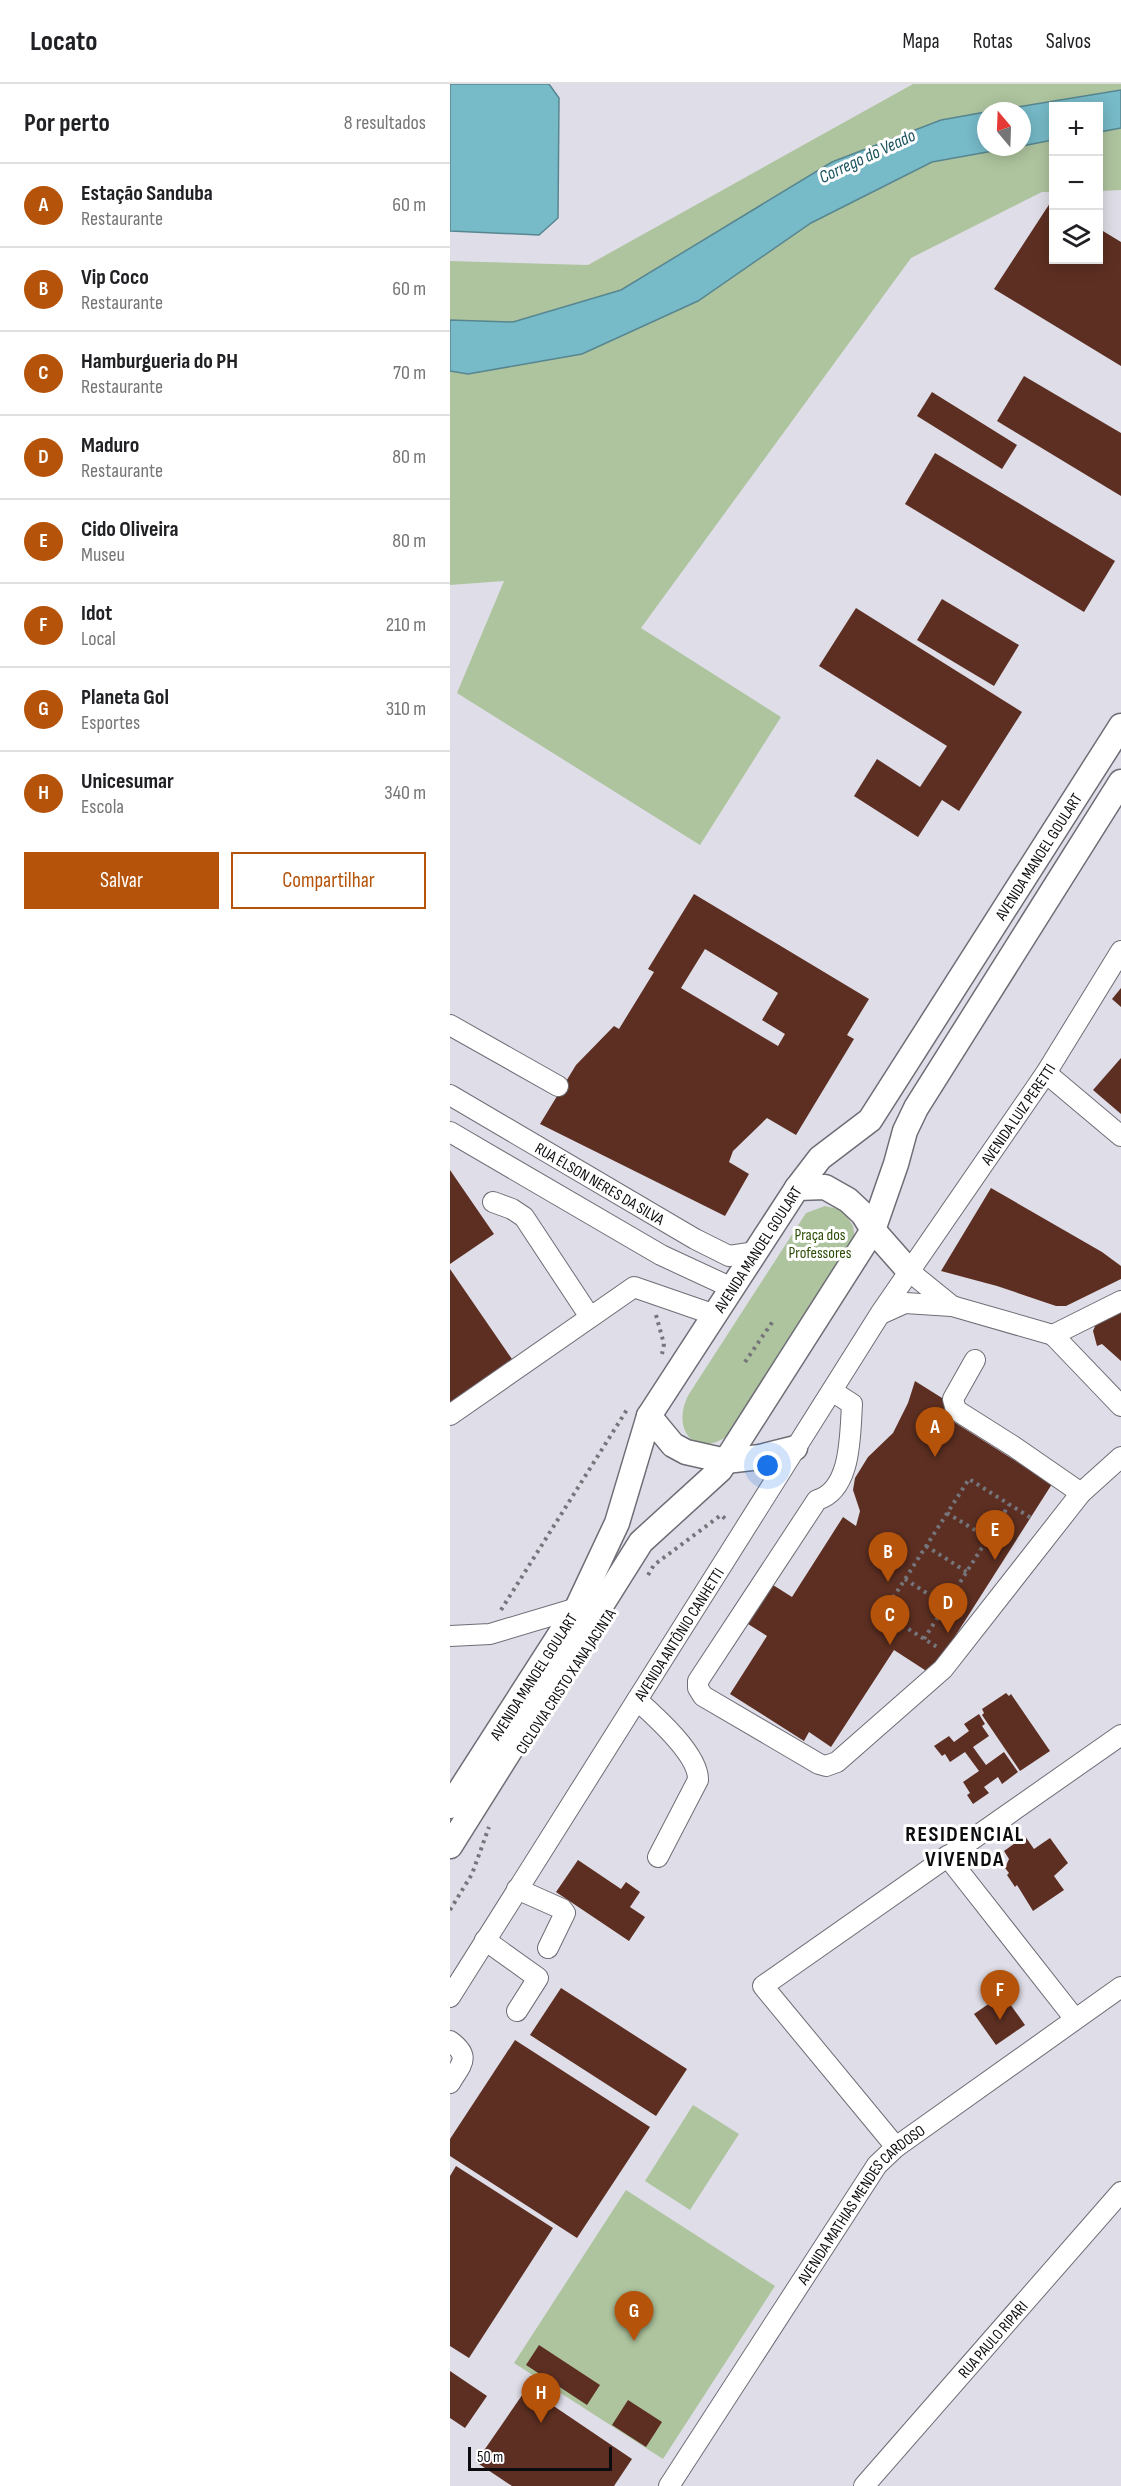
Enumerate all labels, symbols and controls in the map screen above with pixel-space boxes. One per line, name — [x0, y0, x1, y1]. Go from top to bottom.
text: Locato — [30, 25, 97, 58]
text: Mapa — [902, 29, 940, 54]
text: Rotas — [973, 29, 1013, 54]
text: Salvos — [1046, 29, 1091, 54]
north arrow — [977, 102, 1031, 156]
map controls — [1049, 102, 1103, 264]
button: + — [1049, 102, 1103, 156]
text: Por perto — [24, 108, 110, 139]
text: 8 resultados — [344, 111, 426, 135]
water label: Corrego do Veado — [816, 125, 919, 188]
button: − — [1049, 156, 1103, 210]
text: Estação Sanduba — [81, 180, 213, 207]
text: A — [39, 193, 48, 217]
text: 60 m — [392, 193, 426, 217]
text: Restaurante — [81, 207, 163, 231]
button: layers — [1049, 210, 1103, 264]
text: Vip Coco — [81, 264, 149, 291]
text: B — [39, 277, 48, 301]
text: 60 m — [392, 277, 426, 301]
text: Restaurante — [81, 291, 163, 315]
text: Hamburgueria do PH — [81, 348, 238, 375]
text: C — [38, 361, 49, 385]
text: 70 m — [393, 361, 426, 385]
text: Restaurante — [81, 375, 163, 399]
text: Maduro — [81, 432, 139, 459]
text: D — [38, 445, 49, 469]
text: 80 m — [392, 445, 426, 469]
text: Restaurante — [81, 459, 163, 483]
text: Cido Oliveira — [81, 516, 178, 543]
text: E — [39, 529, 48, 553]
text: 80 m — [392, 529, 426, 553]
text: Museu — [81, 543, 125, 567]
text: Idot — [81, 600, 112, 627]
text: F — [39, 613, 48, 637]
text: 210 m — [386, 613, 426, 637]
text: Local — [81, 627, 116, 651]
text: Planeta Gol — [81, 684, 169, 711]
text: G — [38, 697, 49, 721]
text: 310 m — [386, 697, 426, 721]
text: Esportes — [81, 711, 140, 735]
text: Unicesumar — [81, 768, 174, 795]
text: H — [38, 781, 49, 805]
text: 340 m — [384, 781, 426, 805]
street label: AVENIDA MANOEL GOULART — [991, 790, 1087, 925]
text: Escola — [81, 795, 124, 819]
button: Salvar — [24, 852, 219, 909]
button: Compartilhar — [231, 852, 426, 909]
street label: AVENIDA LUIZ PERETTI — [977, 1061, 1060, 1170]
street label: RUA ÉLSON NERES DA SILVA — [531, 1139, 667, 1230]
street label: AVENIDA MANOEL GOULART — [710, 1183, 807, 1317]
park label: Praça dos Professores — [789, 1226, 852, 1263]
pin: A — [916, 1408, 954, 1457]
your location — [753, 1451, 782, 1480]
pin: E — [976, 1510, 1014, 1560]
pin: B — [868, 1532, 908, 1582]
street label: AVENIDA ANTÔNIO CANHETTI — [630, 1565, 729, 1706]
pin: D — [928, 1584, 968, 1633]
pin: C — [870, 1596, 910, 1645]
street label: CICLOVIA CRISTO X ANA JACINTA — [512, 1606, 620, 1758]
street label: AVENIDA MANOEL GOULART — [486, 1610, 582, 1745]
district label: RESIDENCIAL VIVENDA — [905, 1821, 1025, 1873]
pin: F — [980, 1970, 1020, 2020]
street label: AVENIDA MATHIAS MENDES CARDOSO — [794, 2121, 929, 2289]
pin: G — [614, 2292, 654, 2341]
street label: RUA PAULO RIPARI — [955, 2298, 1032, 2383]
pin: H — [522, 2374, 560, 2423]
scale bar — [468, 2444, 612, 2472]
text: 50 m — [477, 2448, 503, 2467]

